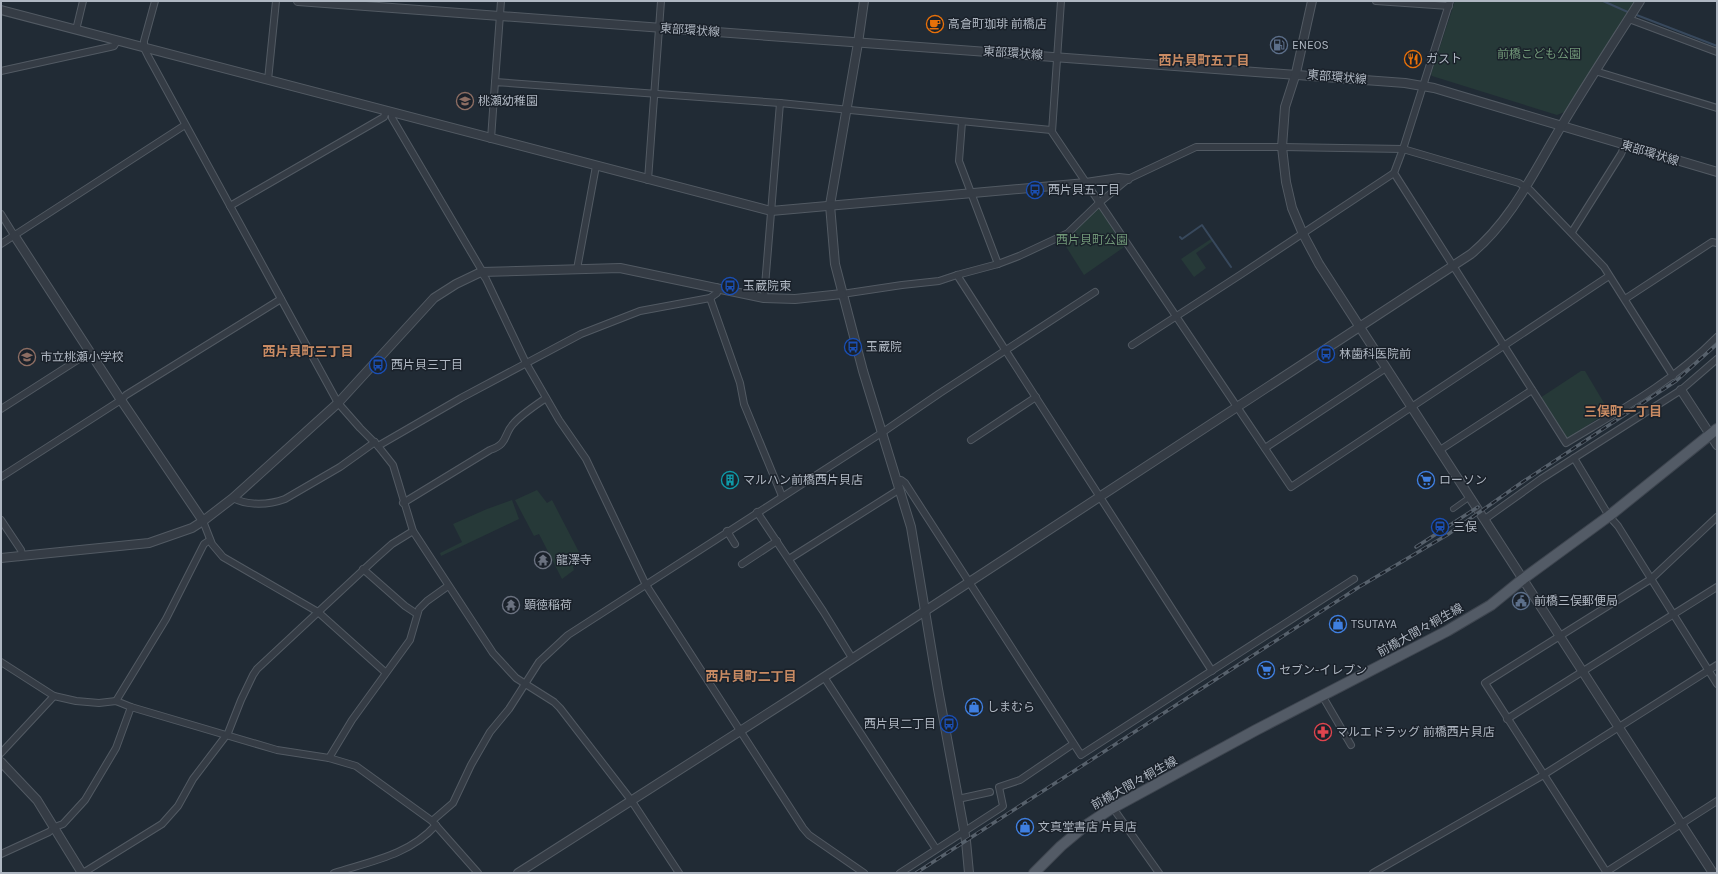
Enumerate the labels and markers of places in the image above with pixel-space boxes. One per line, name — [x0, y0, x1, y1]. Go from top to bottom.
cafe icon: 高倉町珈琲 前橋店 — [925, 14, 945, 34]
place label: 高倉町珈琲 前橋店 — [948, 17, 1047, 31]
fuel station icon: ENEOS — [1269, 35, 1289, 55]
place label: ENEOS — [1292, 38, 1329, 52]
restaurant icon: ガスト — [1403, 49, 1423, 69]
place label: ガスト — [1426, 52, 1462, 66]
school or university icon: 桃瀬幼稚園 — [455, 91, 475, 111]
place label: 桃瀬幼稚園 — [478, 94, 538, 108]
bus stop icon: 西片貝五丁目 — [1025, 180, 1045, 200]
place label: 西片貝五丁目 — [1048, 183, 1120, 197]
bus stop icon: 玉蔵院東 — [720, 276, 740, 296]
place label: 玉蔵院東 — [743, 279, 791, 293]
bus stop icon: 玉蔵院 — [843, 337, 863, 357]
place label: 玉蔵院 — [866, 340, 902, 354]
bus stop icon: 林歯科医院前 — [1316, 344, 1336, 364]
school or university icon: 市立桃瀬小学校 — [17, 347, 37, 367]
place label: 林歯科医院前 — [1339, 347, 1411, 361]
place label: 市立桃瀬小学校 — [40, 350, 124, 364]
bus stop icon: 西片貝三丁目 — [368, 355, 388, 375]
place label: 西片貝三丁目 — [391, 358, 463, 372]
building icon: マルハン前橋西片貝店 — [720, 470, 740, 490]
supermarket icon: ローソン — [1416, 470, 1436, 490]
place label: マルハン前橋西片貝店 — [743, 473, 863, 487]
place label: ローソン — [1439, 473, 1487, 487]
station icon: 三俣 — [1430, 517, 1450, 537]
place label: 三俣 — [1453, 520, 1477, 534]
temple icon: 龍澤寺 — [533, 550, 553, 570]
place label: 龍澤寺 — [556, 553, 592, 567]
public building icon: 前橋三俣郵便局 — [1511, 591, 1531, 611]
place label: 前橋三俣郵便局 — [1534, 594, 1618, 608]
temple icon: 顕徳稲荷 — [501, 595, 521, 615]
place label: 顕徳稲荷 — [524, 598, 572, 612]
shop icon: TSUTAYA — [1328, 614, 1348, 634]
place label: TSUTAYA — [1351, 617, 1397, 631]
supermarket icon: セブン-イレブン — [1256, 660, 1276, 680]
place label: セブン-イレブン — [1279, 663, 1367, 677]
shop icon: しまむら — [964, 697, 984, 717]
place label: しまむら — [987, 700, 1035, 714]
bus stop icon: 西片貝二丁目 — [939, 714, 959, 734]
place label: 西片貝二丁目 — [864, 717, 936, 731]
pharmacy icon: マルエドラッグ 前橋西片貝店 — [1313, 722, 1333, 742]
place label: マルエドラッグ 前橋西片貝店 — [1336, 725, 1495, 739]
shop icon: 文真堂書店 片貝店 — [1015, 817, 1035, 837]
place label: 文真堂書店 片貝店 — [1038, 820, 1137, 834]

